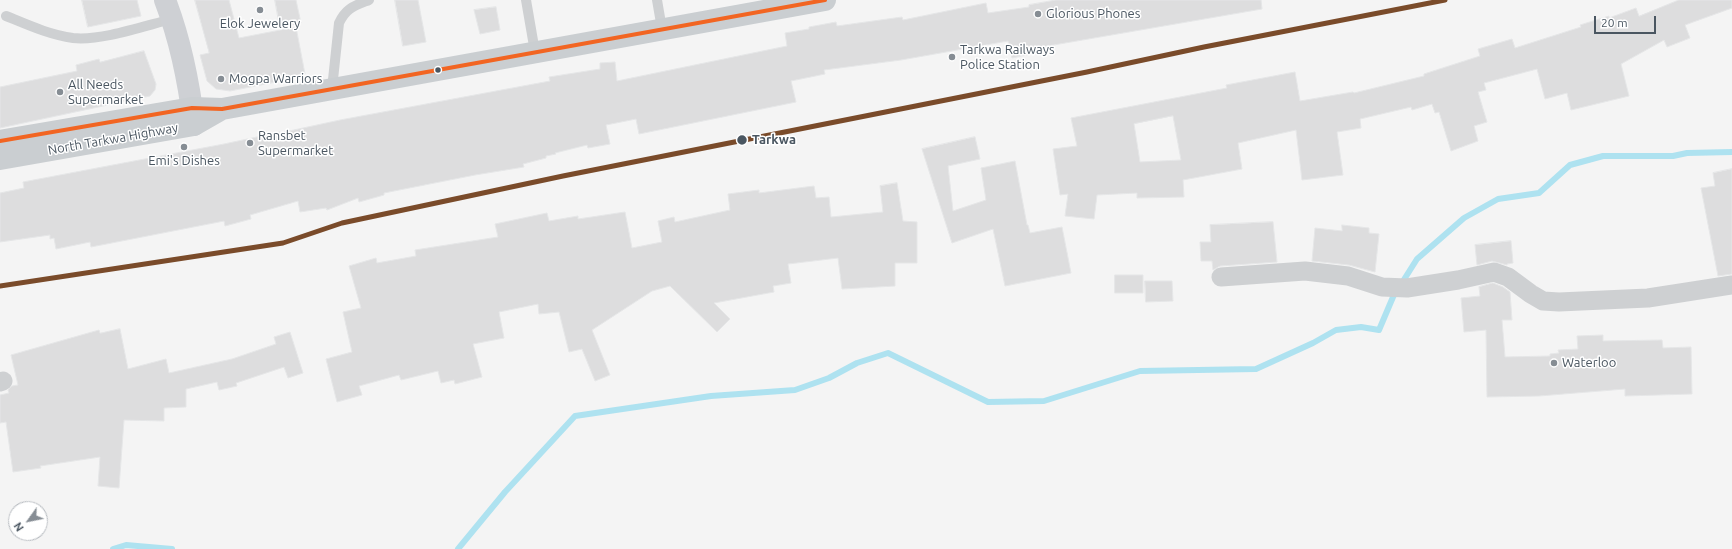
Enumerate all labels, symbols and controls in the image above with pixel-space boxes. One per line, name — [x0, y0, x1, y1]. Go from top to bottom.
marker: Elok Jewelery — [255, 5, 265, 15]
place label: Glorious Phones — [1046, 6, 1140, 22]
scale bar — [1596, 8, 1658, 34]
marker: Glorious Phones — [1033, 9, 1043, 19]
place label: Elok Jewelery — [220, 16, 300, 32]
text: 20 m — [1601, 16, 1628, 29]
place label: Tarkwa Railways Police Station — [960, 42, 1055, 73]
marker: Tarkwa Railways Police Station — [947, 52, 957, 62]
unlabelled marker — [433, 65, 443, 75]
place label: Mogpa Warriors — [229, 71, 322, 87]
marker: Mogpa Warriors — [216, 74, 226, 84]
place label: All Needs Supermarket — [68, 77, 143, 108]
marker: All Needs Supermarket — [55, 87, 65, 97]
street label: North Tarkwa Highway — [47, 120, 179, 158]
place label: Ransbet Supermarket — [258, 128, 333, 159]
place label: Tarkwa — [752, 132, 796, 148]
marker: Tarkwa — [735, 133, 749, 147]
marker: Ransbet Supermarket — [245, 138, 255, 148]
marker: Emi's Dishes — [179, 142, 189, 152]
place label: Emi's Dishes — [148, 153, 220, 169]
place label: Waterloo — [1562, 355, 1616, 371]
marker: Waterloo — [1549, 358, 1559, 368]
north arrow — [8, 501, 48, 541]
text: N — [12, 520, 26, 534]

